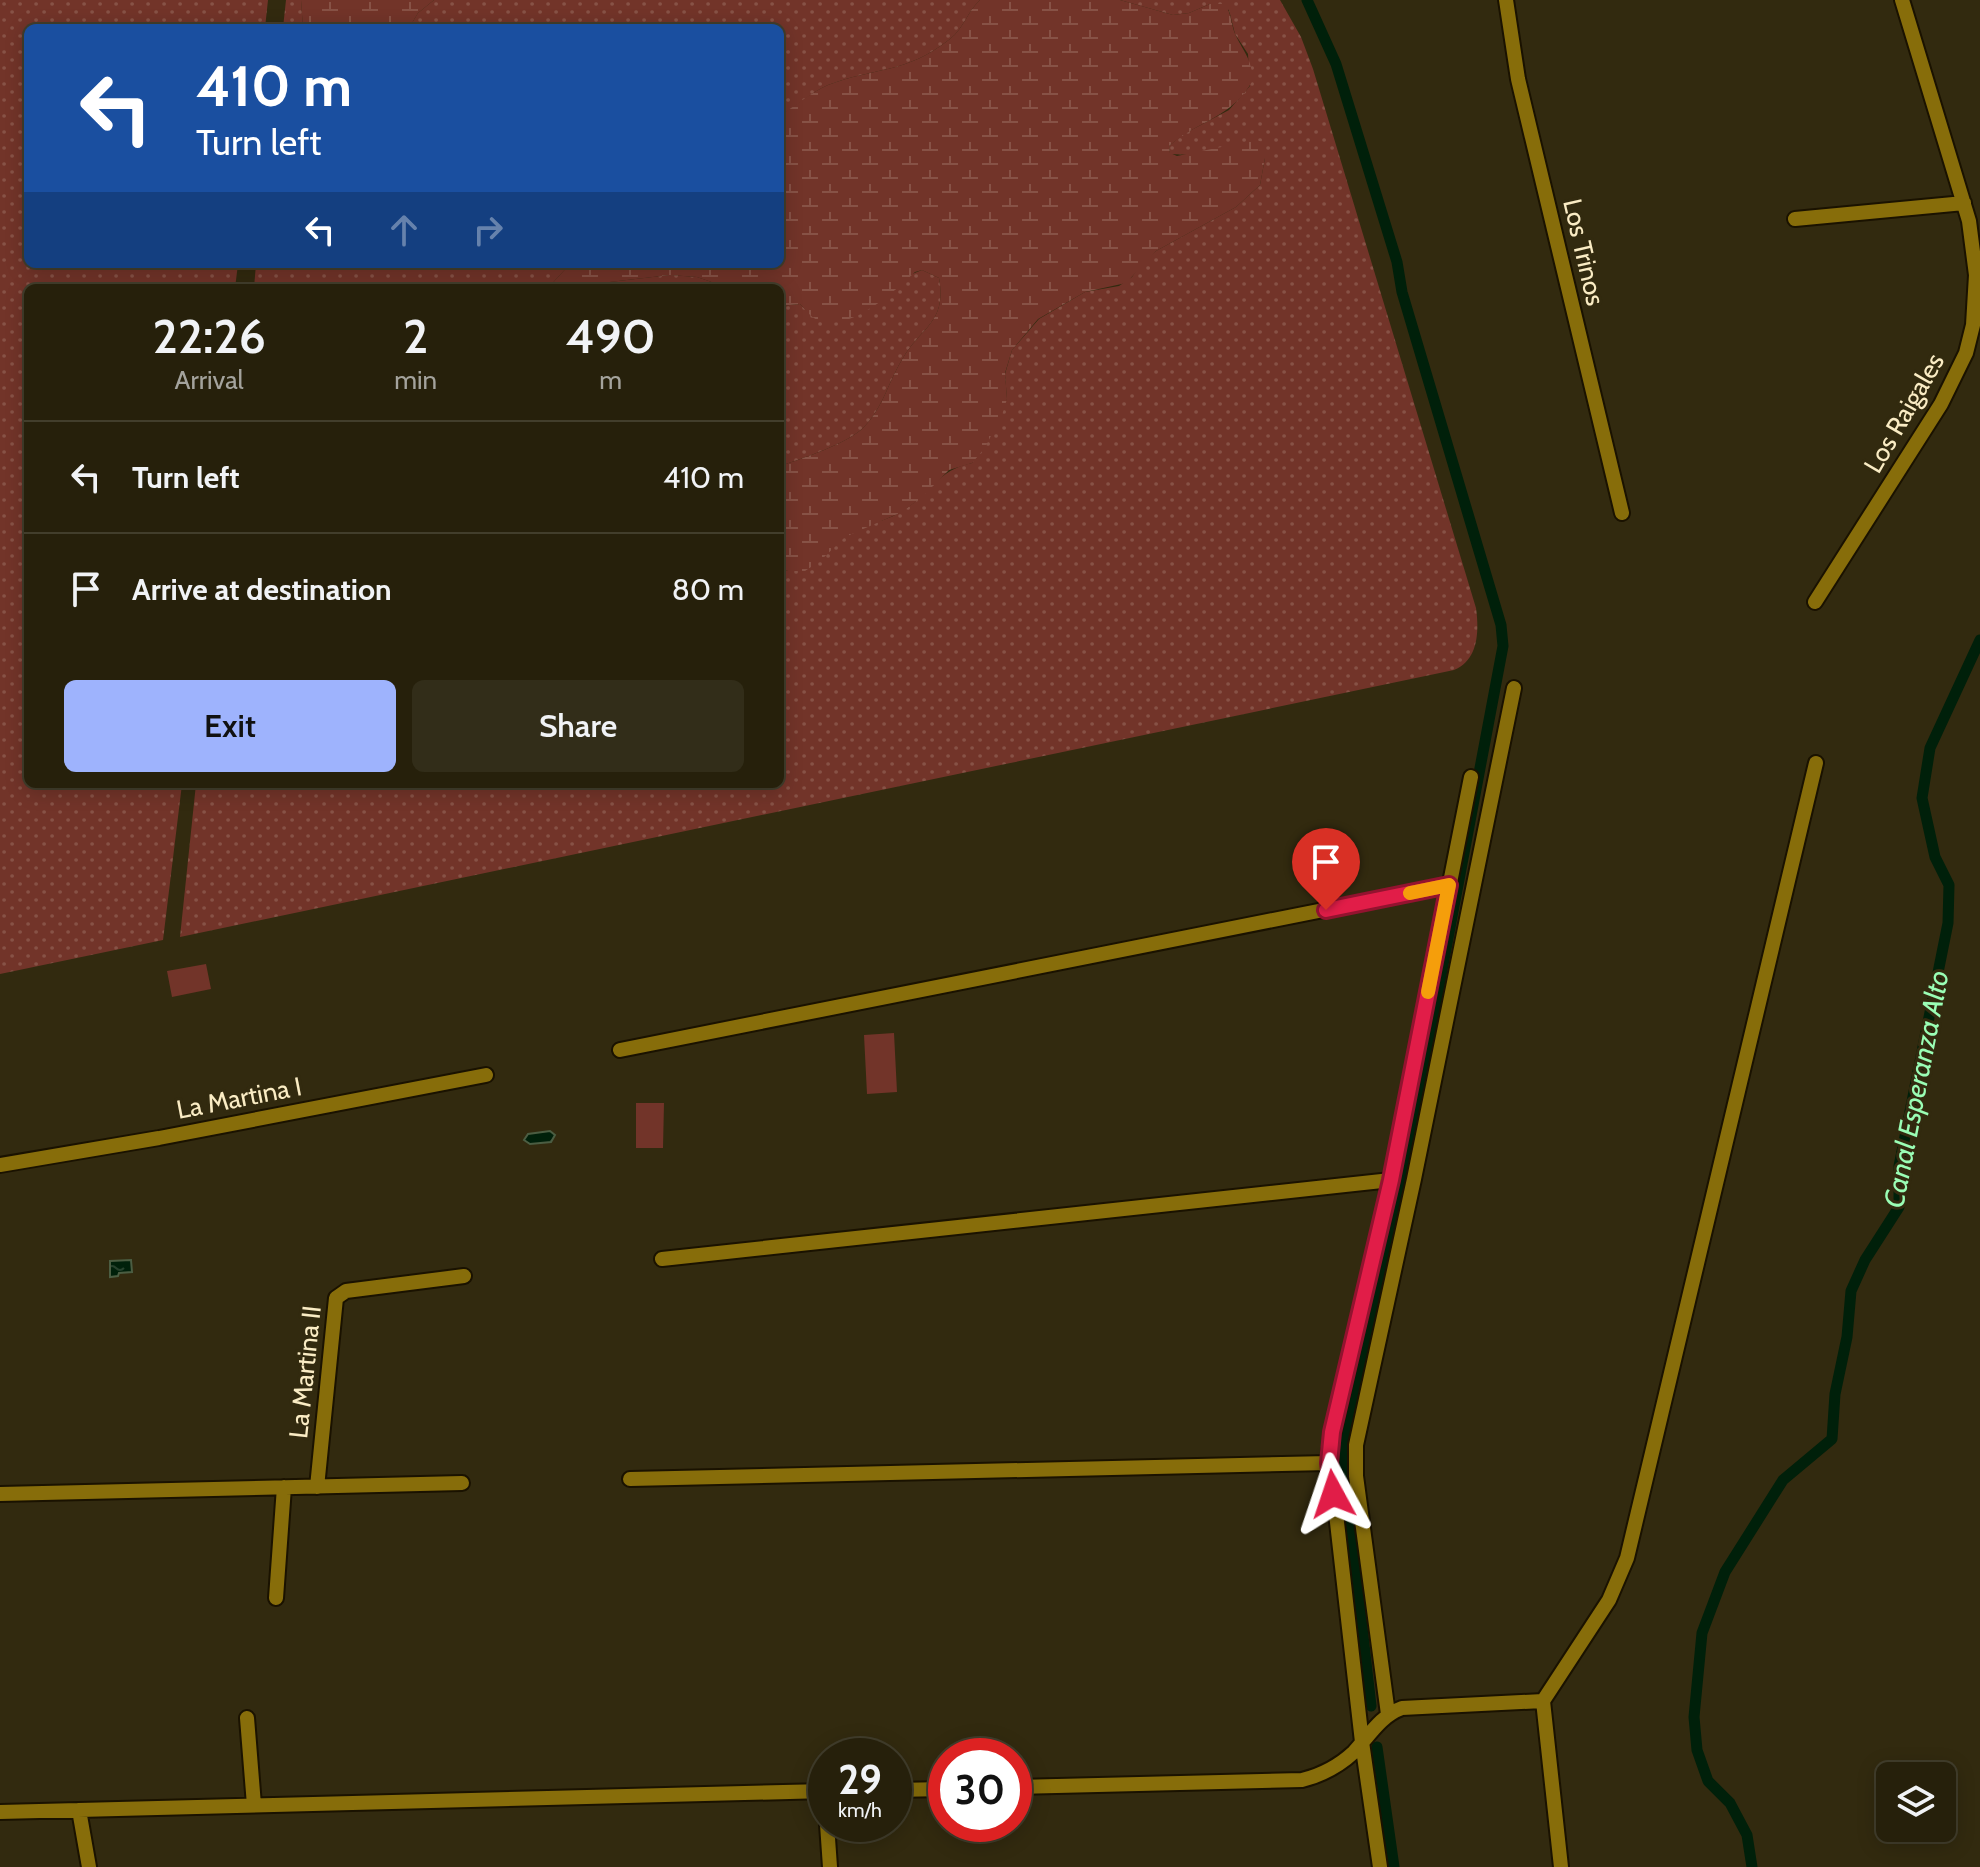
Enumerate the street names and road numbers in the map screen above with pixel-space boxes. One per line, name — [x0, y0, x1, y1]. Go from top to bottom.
street label: Los Trinos — [1556, 196, 1612, 309]
street label: Los Raigales — [1857, 347, 1951, 478]
street label: La Martina I — [174, 1070, 304, 1126]
street label: La Martina II — [282, 1304, 328, 1440]

